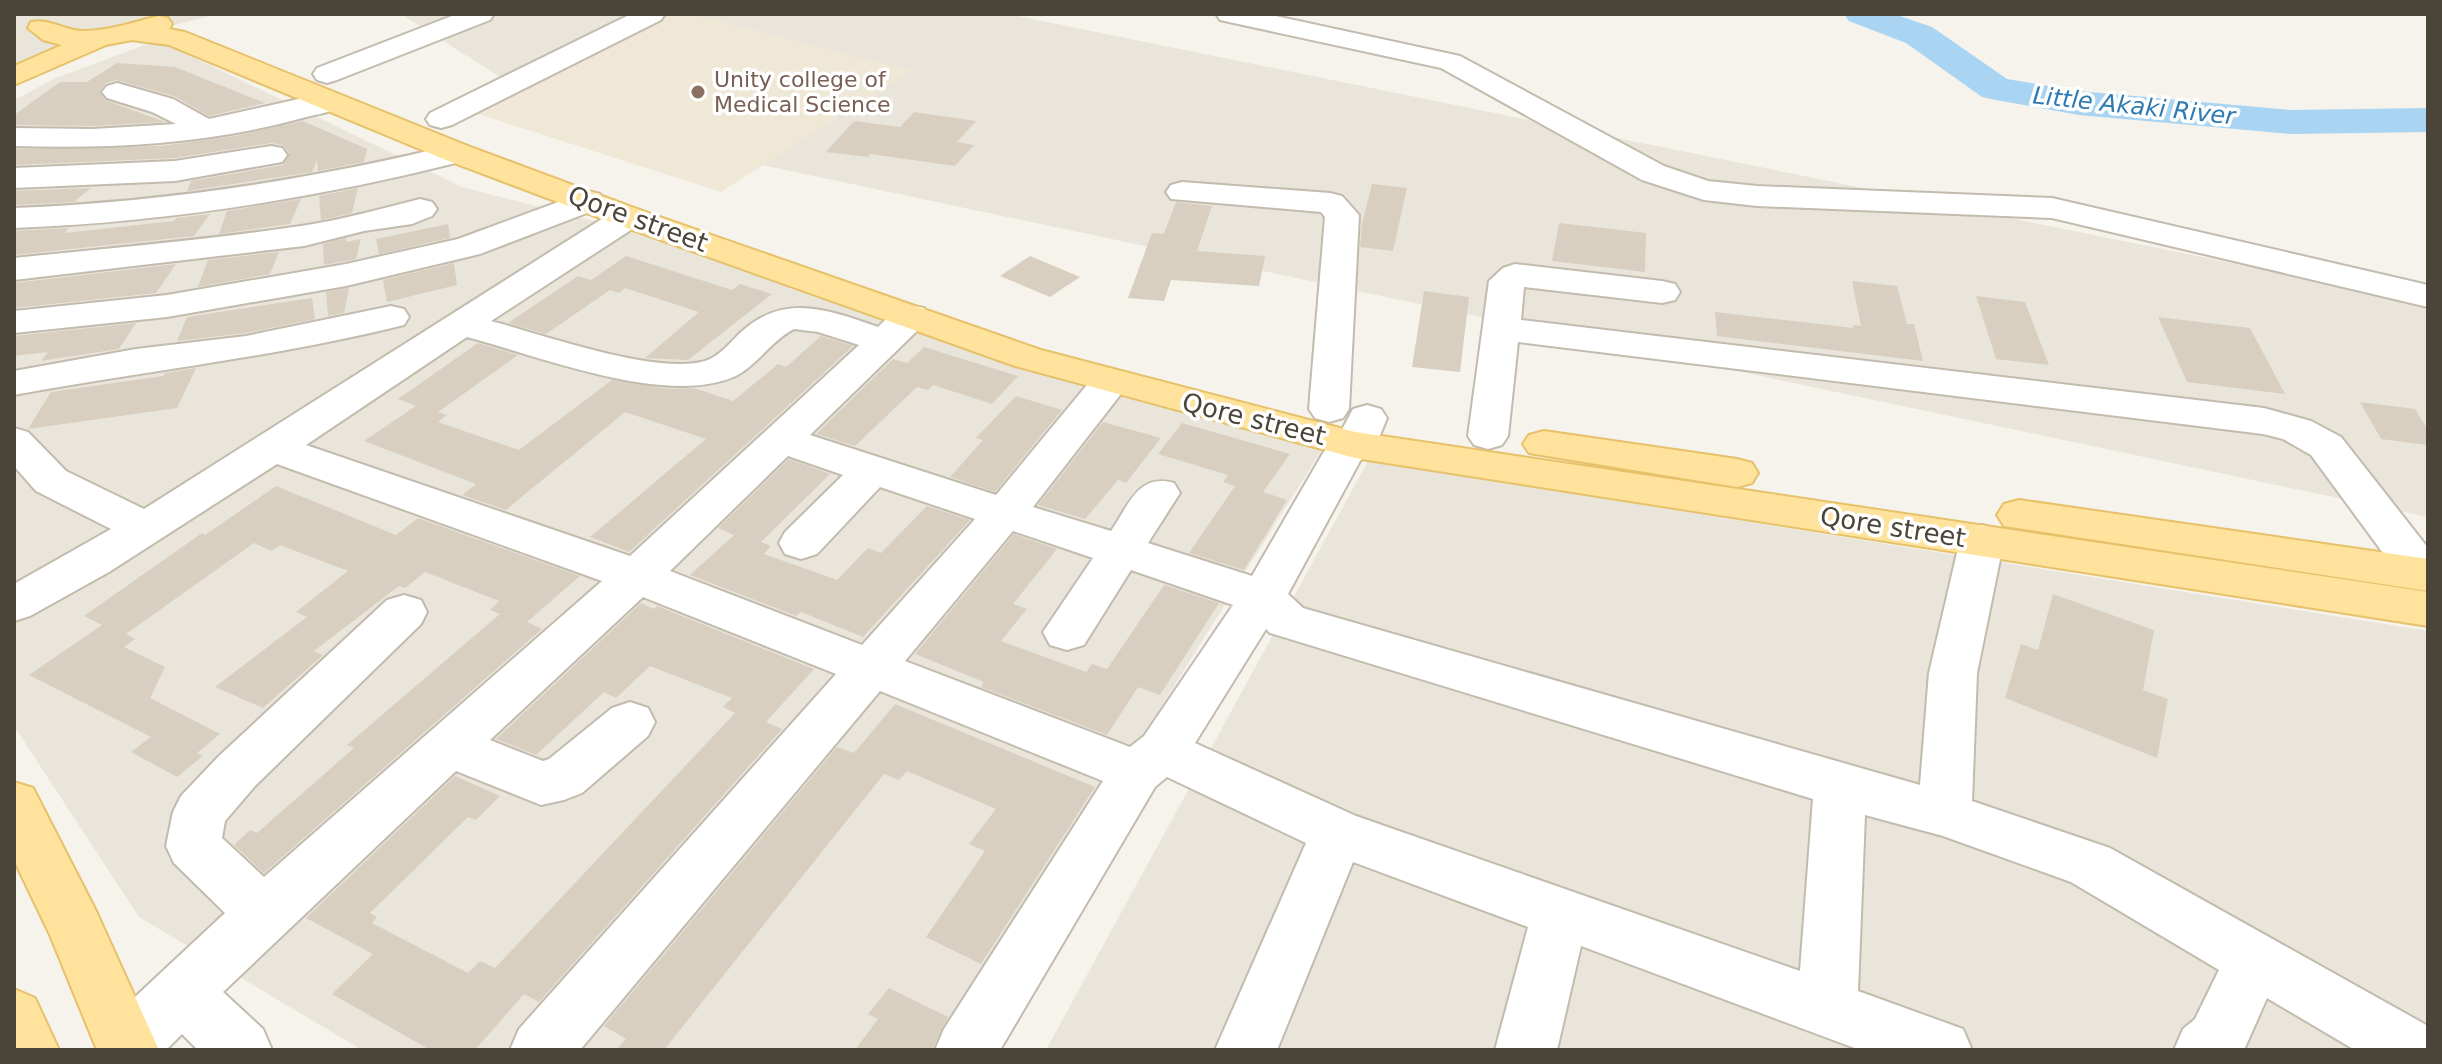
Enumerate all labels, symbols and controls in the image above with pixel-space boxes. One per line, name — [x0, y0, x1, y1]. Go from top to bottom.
place label: Unity college of Medical Science — [714, 67, 891, 117]
water label: Little Akaki River — [2031, 81, 2239, 131]
marker: Unity college of Medical Science — [689, 83, 707, 101]
street label: Qore street — [564, 180, 712, 258]
street label: Qore street — [1179, 387, 1329, 451]
street label: Qore street — [1818, 501, 1968, 553]

